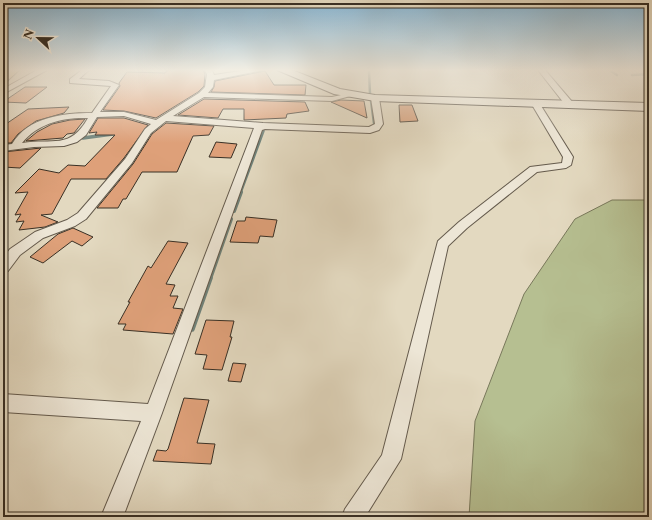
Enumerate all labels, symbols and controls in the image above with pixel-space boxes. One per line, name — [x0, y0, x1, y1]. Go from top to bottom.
north arrow — [18, 18, 58, 58]
text: N — [20, 27, 37, 41]

